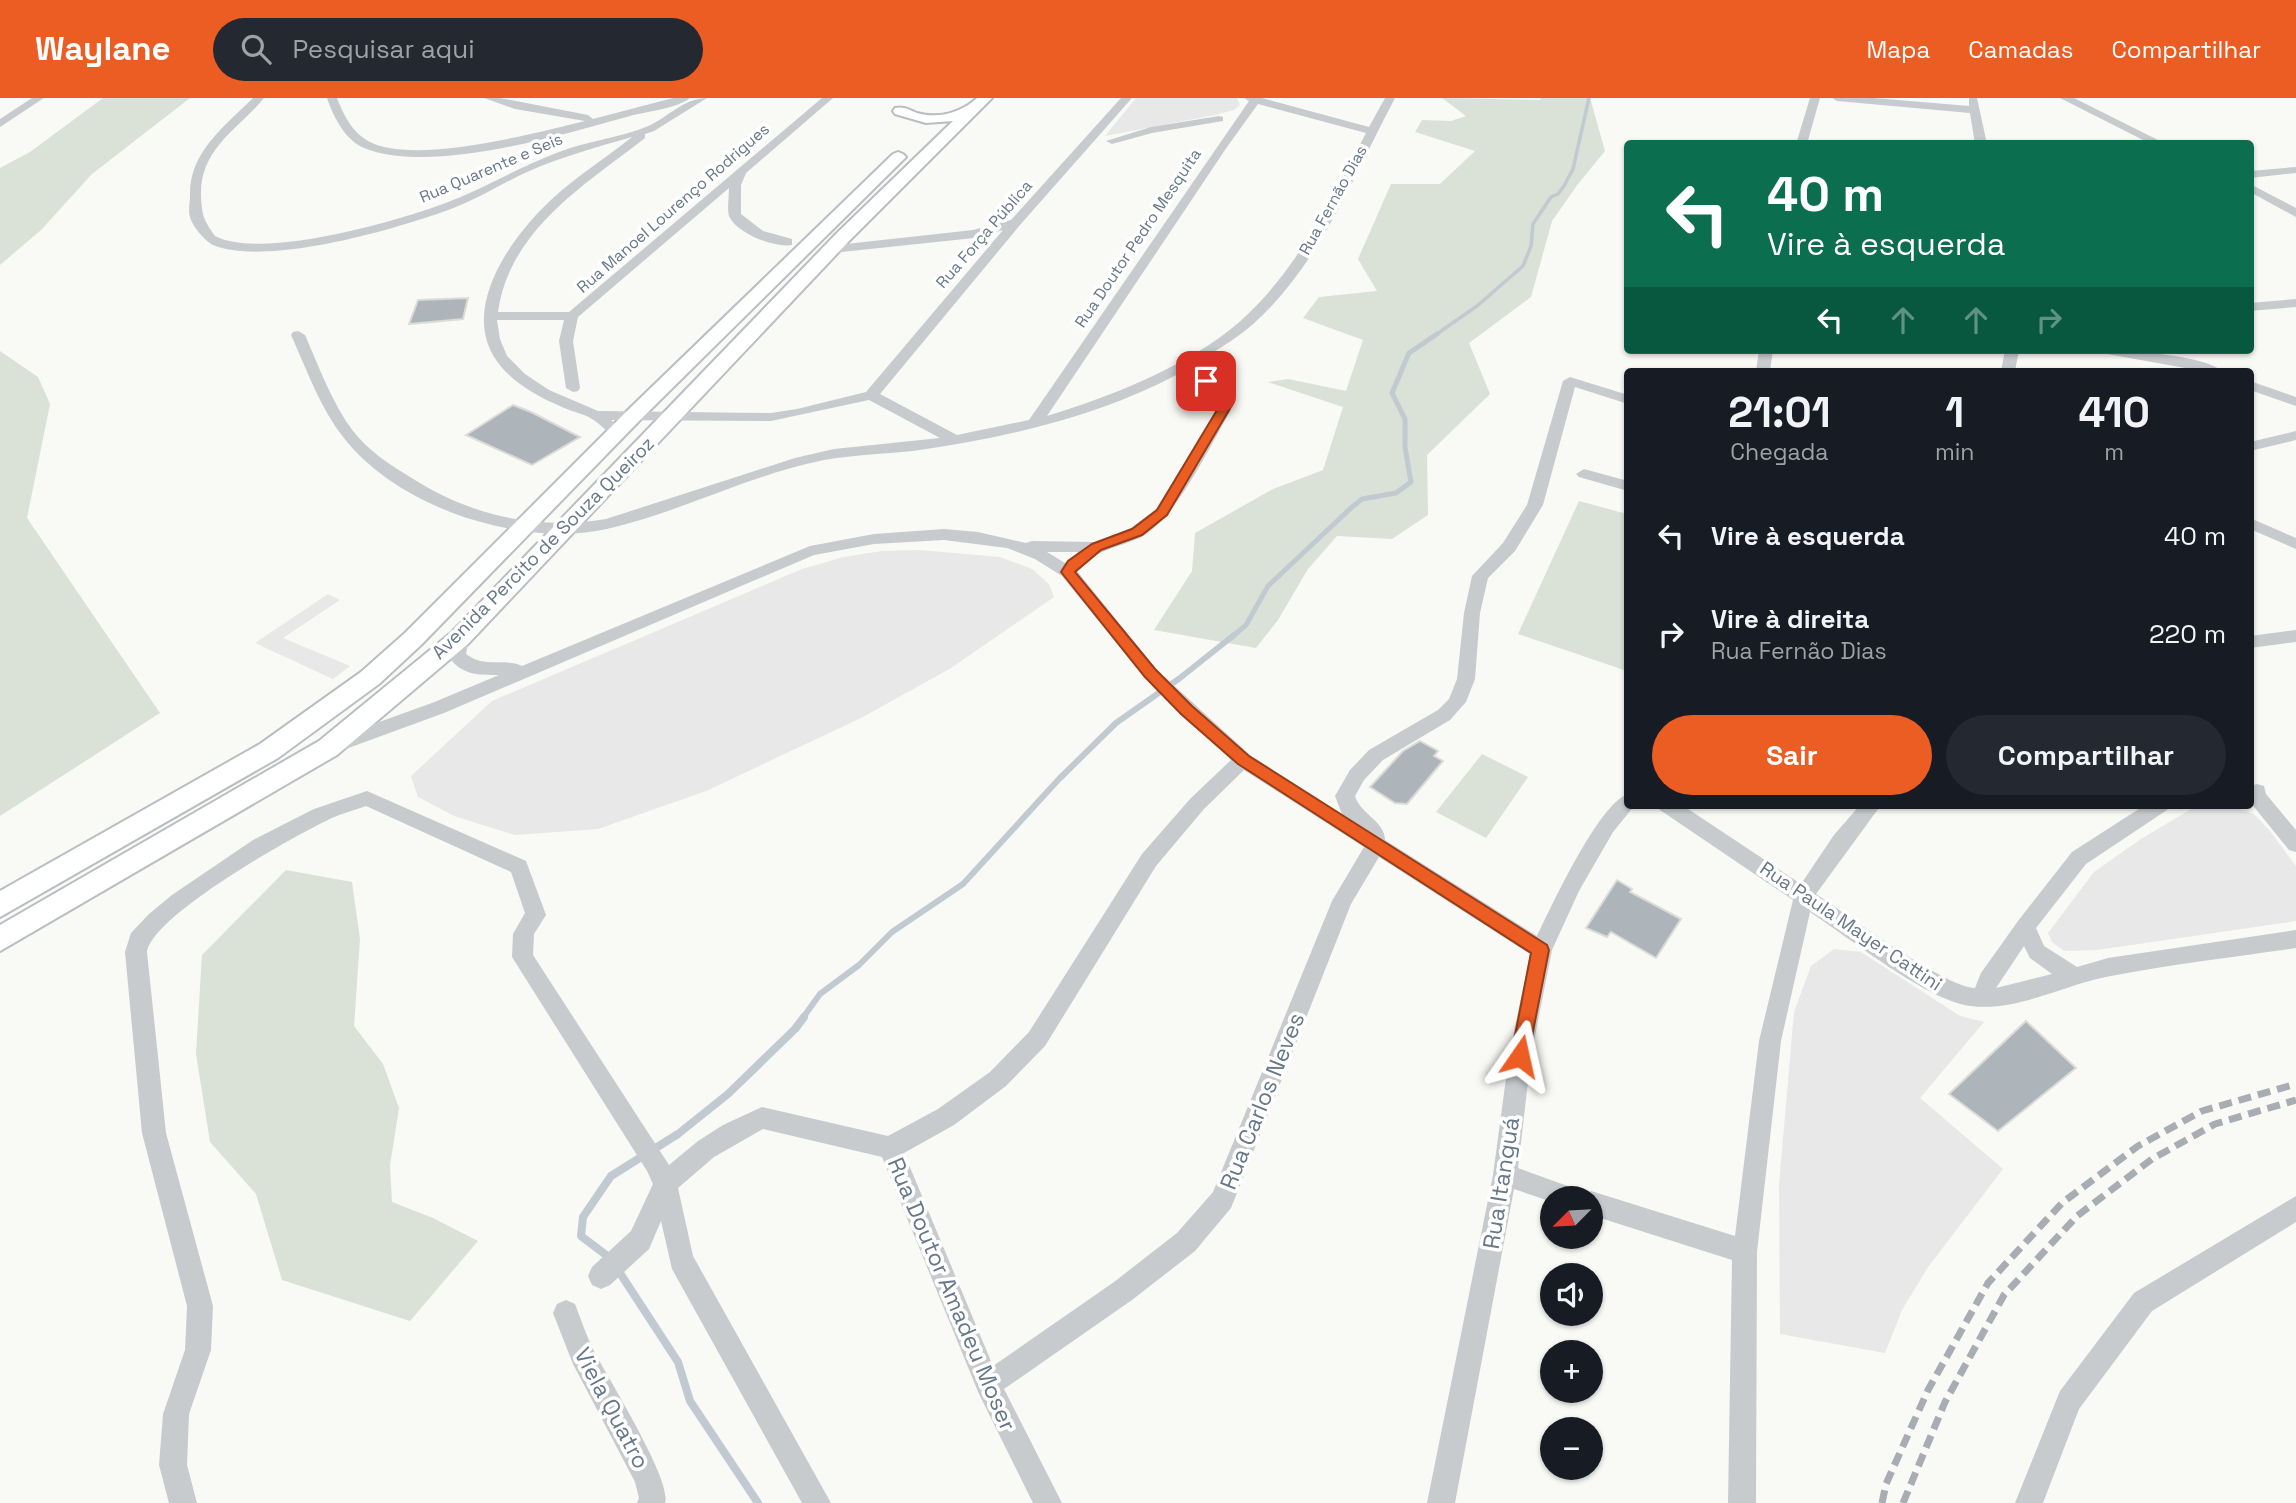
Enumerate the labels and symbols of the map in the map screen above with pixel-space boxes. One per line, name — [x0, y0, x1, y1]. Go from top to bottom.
street label: Rua Manoel Lourenço Rodrigues — [572, 119, 774, 297]
street label: Rua Quarente e Seis — [416, 128, 566, 208]
street label: Rua Fernão Dias — [1294, 141, 1372, 259]
street label: Rua Doutor Pedro Mesquita — [1070, 144, 1206, 332]
street label: Rua Força Pública — [931, 176, 1037, 292]
pin — [1176, 351, 1236, 411]
street label: Avenida Percito de Souza Queiroz — [426, 431, 660, 665]
street label: Rua Paula Mayer Cattini — [1755, 856, 1947, 996]
street label: Rua Carlos Neves — [1213, 1008, 1311, 1194]
position arrow — [1483, 1019, 1557, 1093]
street label: Rua Itanguá — [1476, 1115, 1526, 1251]
street label: Rua Doutor Amadeu Moser — [881, 1153, 1023, 1435]
north arrow — [1540, 1186, 1603, 1250]
street label: Viela Quatro — [567, 1342, 657, 1474]

